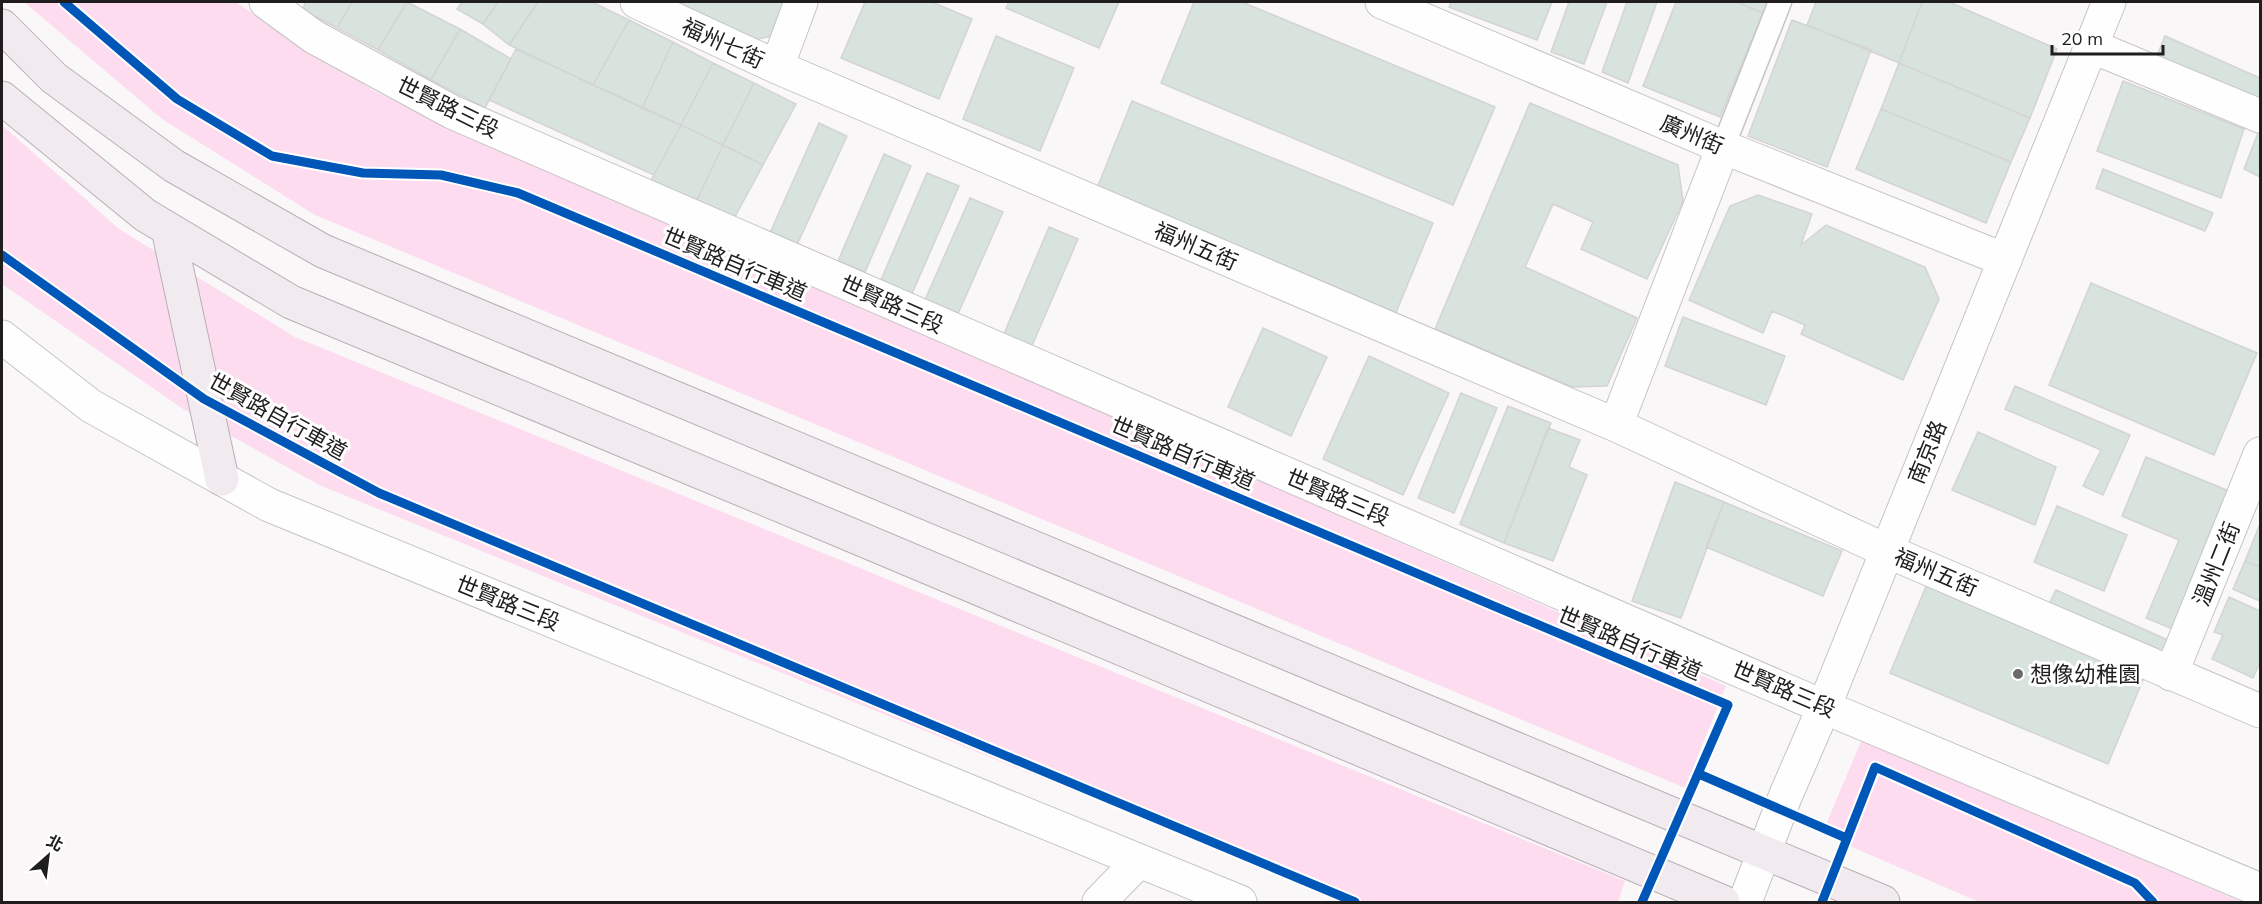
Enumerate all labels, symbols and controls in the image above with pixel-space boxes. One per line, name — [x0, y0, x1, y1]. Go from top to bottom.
street label: 福州七街 — [677, 12, 769, 74]
scale bar — [2052, 18, 2163, 56]
text: 20 m — [2061, 27, 2103, 50]
street label: 世賢路三段 — [392, 70, 504, 144]
street label: 廣州街 — [1656, 108, 1728, 160]
street label: 福州五街 — [1150, 216, 1242, 276]
street label: 世賢路自行車道 — [659, 221, 811, 307]
street label: 世賢路三段 — [836, 269, 948, 339]
street label: 世賢路自行車道 — [204, 366, 352, 466]
street label: 世賢路自行車道 — [1107, 410, 1259, 496]
street label: 南京路 — [1902, 416, 1952, 488]
street label: 世賢路三段 — [1282, 463, 1394, 531]
street label: 溫州二街 — [2187, 518, 2245, 610]
street label: 福州五街 — [1890, 542, 1982, 602]
street label: 世賢路三段 — [452, 569, 564, 637]
street label: 世賢路自行車道 — [1554, 600, 1706, 686]
street label: 世賢路三段 — [1728, 655, 1840, 723]
place label: 想像幼稚園 — [2030, 660, 2140, 688]
marker: 想像幼稚園 — [2011, 667, 2025, 681]
north arrow — [18, 826, 78, 886]
text: 北 — [43, 830, 67, 855]

